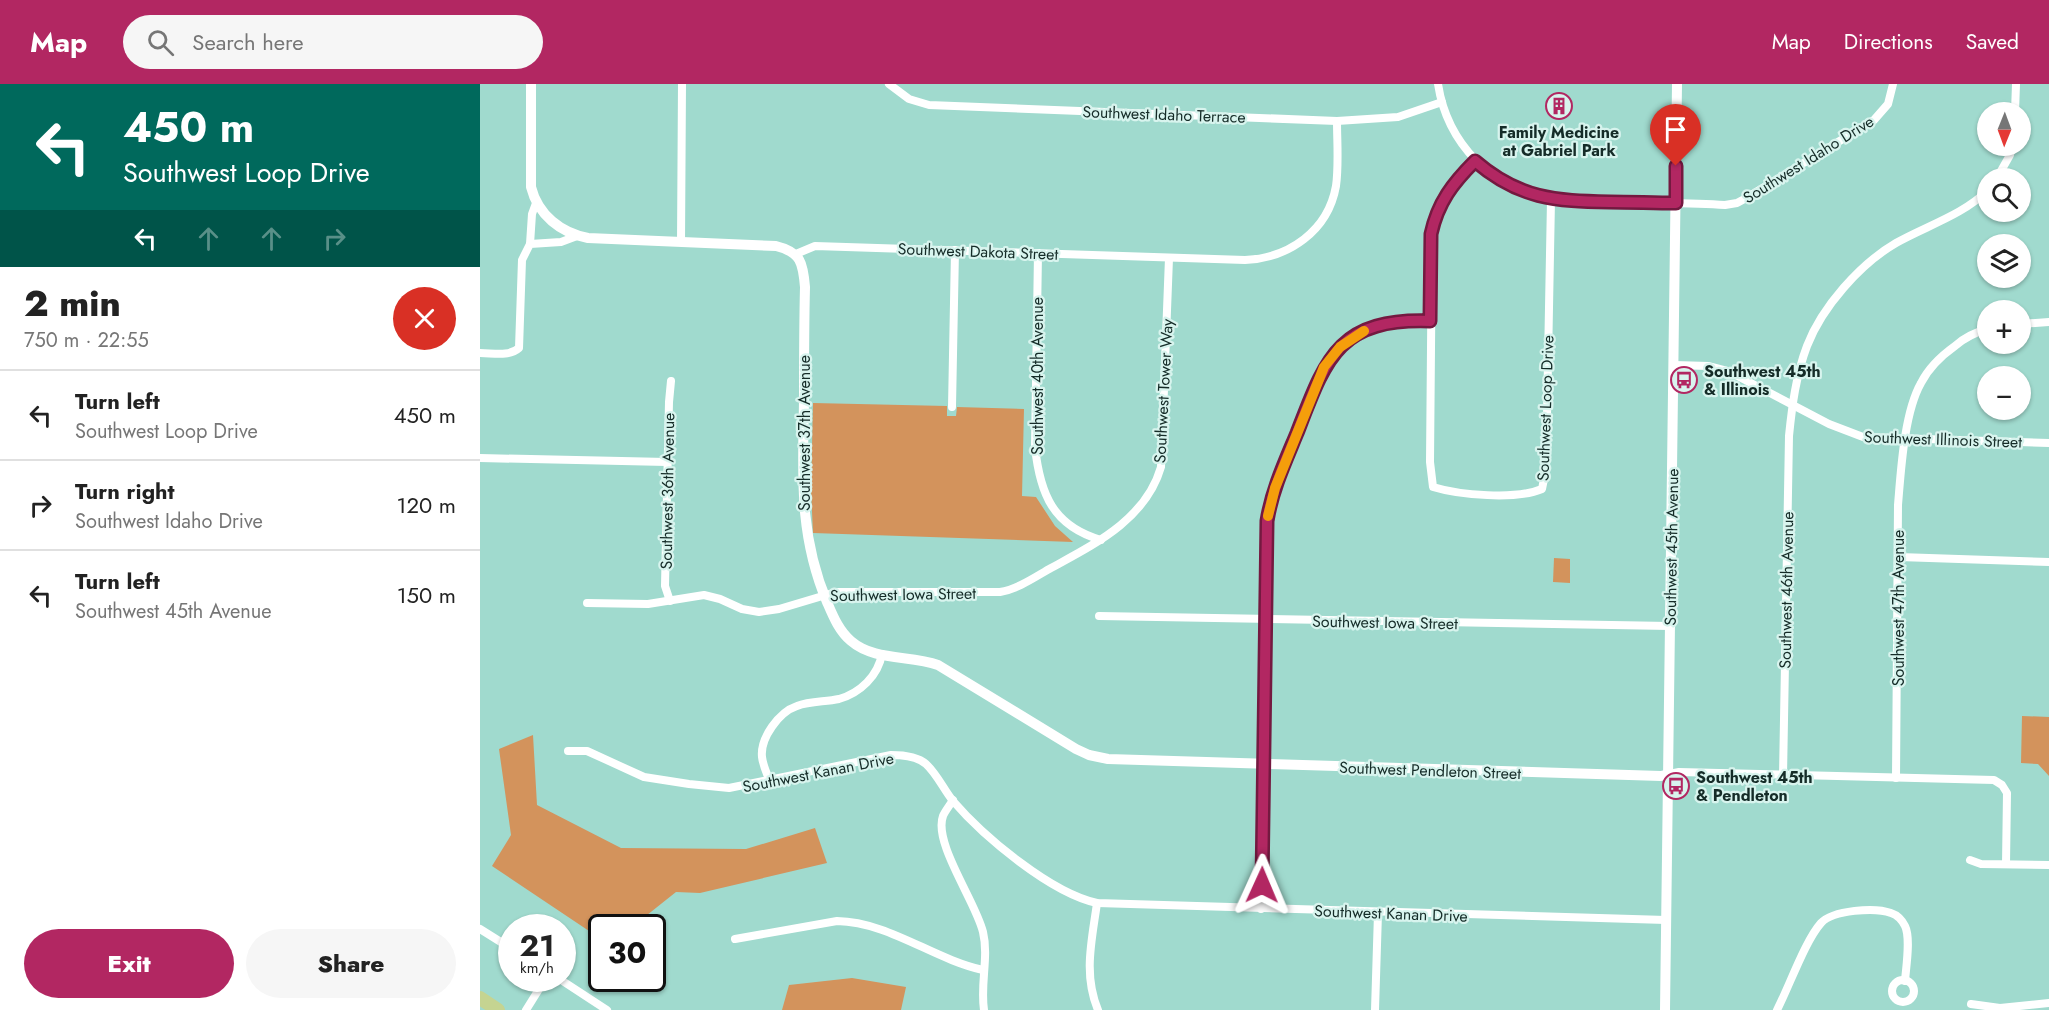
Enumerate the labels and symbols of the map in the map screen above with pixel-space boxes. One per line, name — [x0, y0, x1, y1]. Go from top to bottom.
building icon: Family Medicine at Gabriel Park — [1544, 91, 1574, 121]
street label: Southwest Idaho Terrace — [1082, 100, 1246, 129]
north arrow — [1977, 102, 2031, 156]
pin — [1650, 104, 1701, 166]
street label: Southwest Idaho Drive — [1738, 110, 1878, 209]
place label: Family Medicine at Gabriel Park — [1499, 121, 1619, 162]
street label: Southwest Dakota Street — [897, 237, 1059, 266]
street label: Southwest 40th Avenue — [1026, 297, 1049, 455]
street label: Southwest Tower Way — [1148, 317, 1179, 464]
street label: Southwest Loop Drive — [1531, 335, 1560, 481]
street label: Southwest 37th Avenue — [793, 355, 816, 511]
place label: Southwest 45th & Illinois — [1704, 360, 1821, 401]
bus stop icon: Southwest 45th & Illinois — [1669, 365, 1699, 395]
street label: Southwest 36th Avenue — [655, 412, 680, 570]
street label: Southwest Illinois Street — [1864, 425, 2023, 454]
street label: Southwest 45th Avenue — [1659, 468, 1684, 626]
street label: Southwest 46th Avenue — [1774, 511, 1799, 669]
street label: Southwest 47th Avenue — [1887, 530, 1910, 686]
street label: Southwest Iowa Street — [830, 582, 976, 607]
street label: Southwest Iowa Street — [1312, 610, 1458, 635]
street label: Southwest Kanan Drive — [740, 747, 896, 798]
street label: Southwest Pendleton Street — [1339, 756, 1521, 785]
place label: Southwest 45th & Pendleton — [1696, 766, 1813, 807]
bus stop icon: Southwest 45th & Pendleton — [1661, 771, 1691, 801]
position arrow — [1230, 853, 1294, 917]
street label: Southwest Kanan Drive — [1314, 899, 1468, 928]
speed limit sign: 30 — [588, 914, 666, 992]

